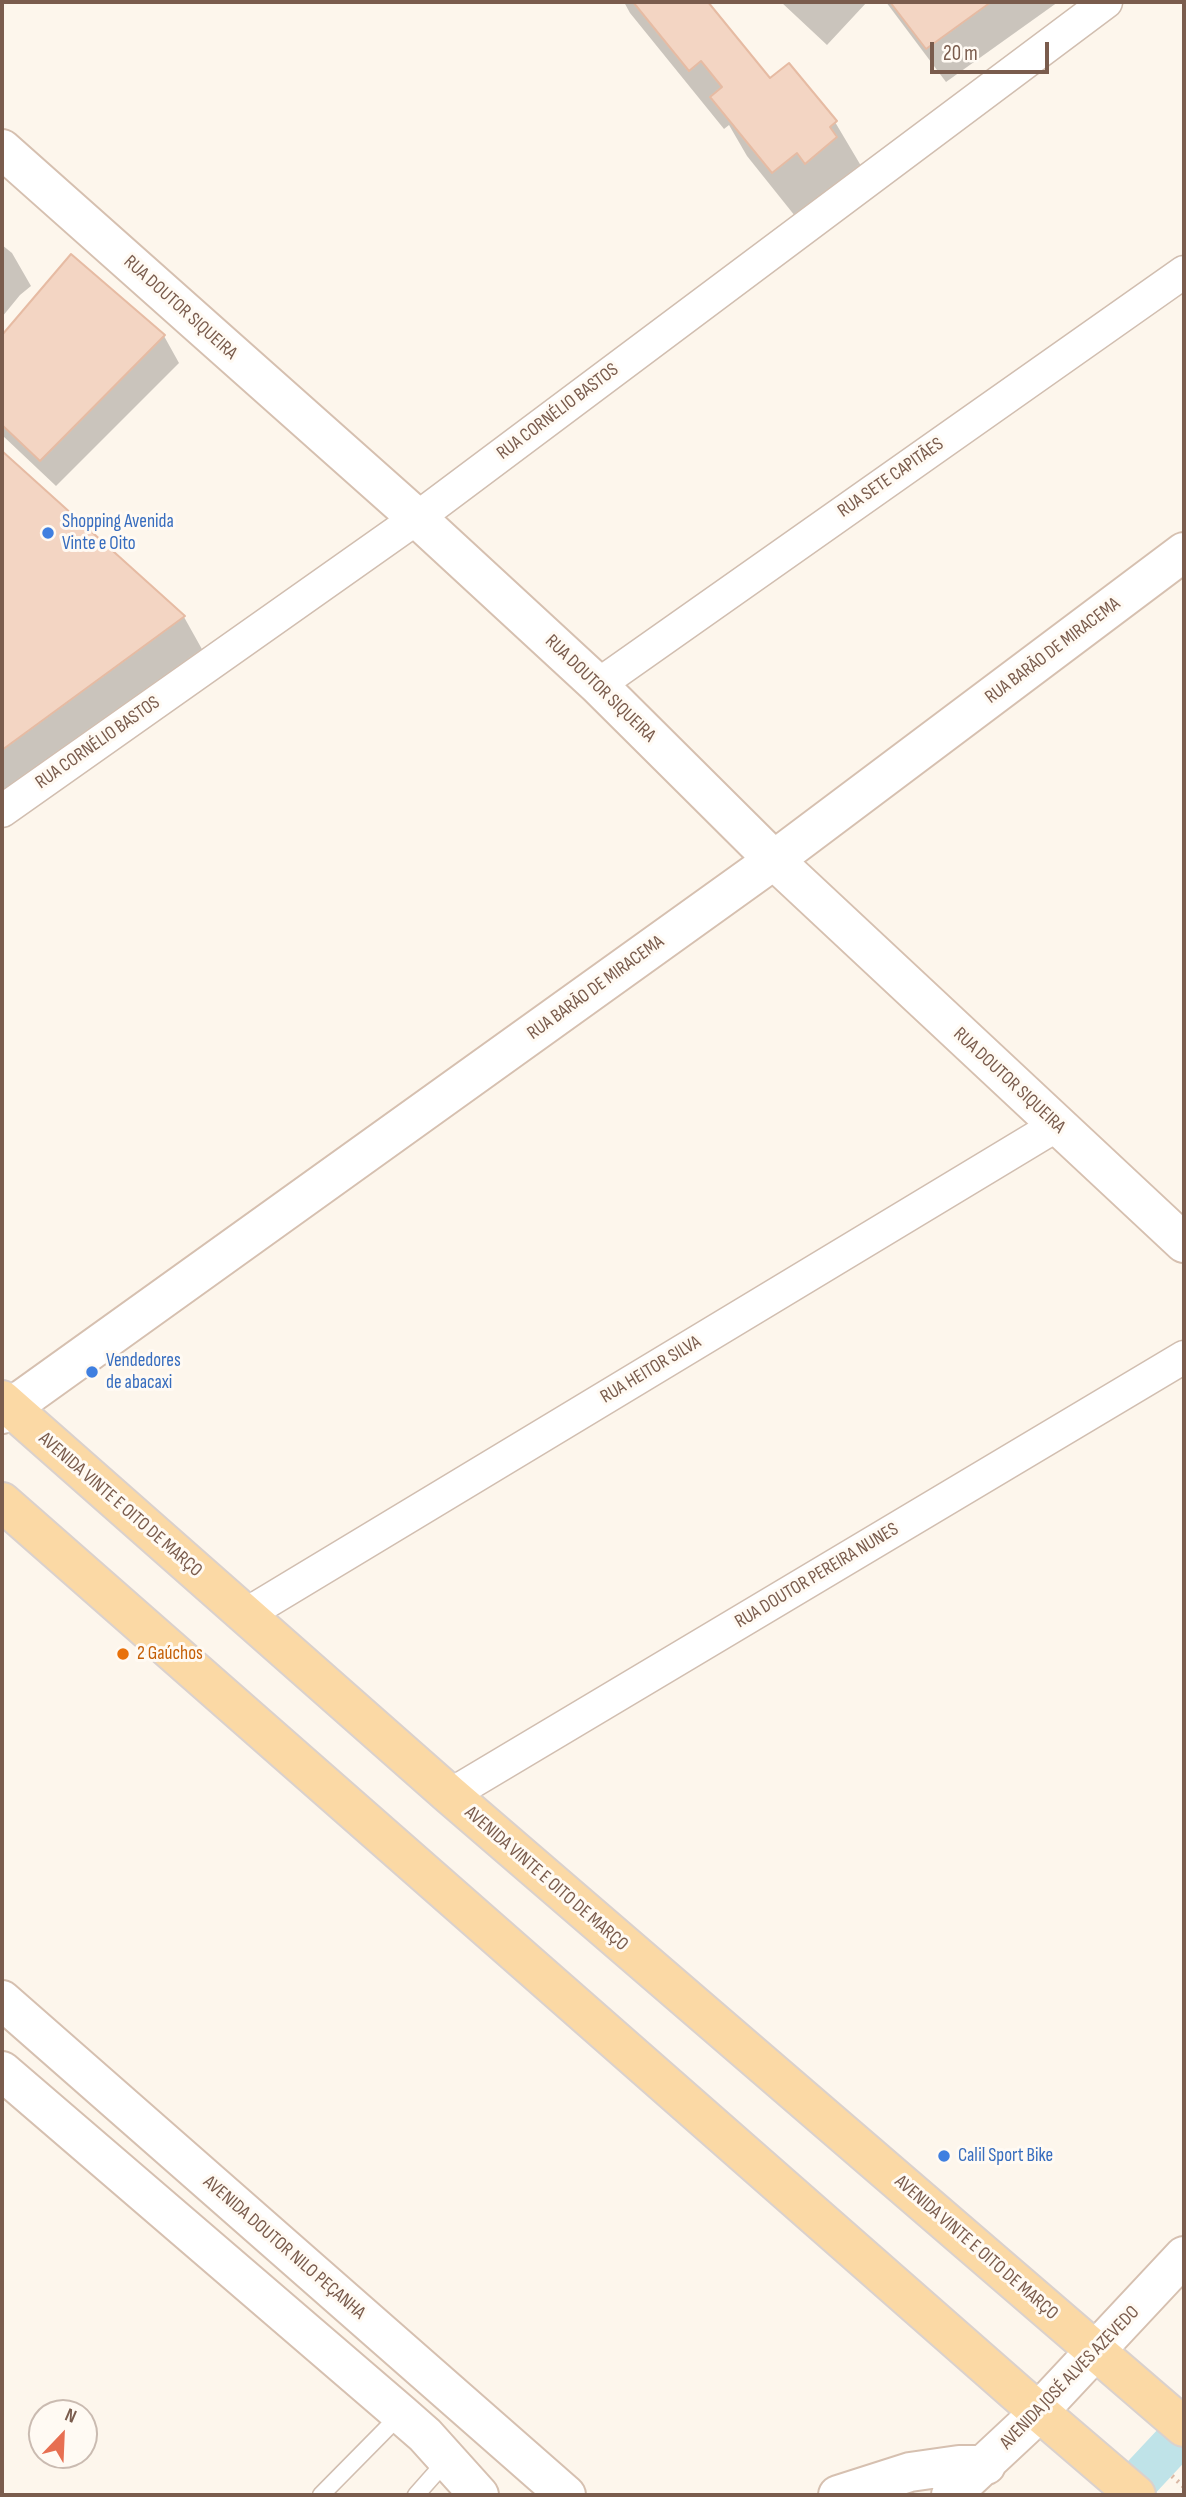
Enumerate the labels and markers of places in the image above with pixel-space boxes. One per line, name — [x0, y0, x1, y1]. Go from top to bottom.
place label: Shopping Avenida Vinte e Oito — [62, 511, 174, 555]
marker: Shopping Avenida Vinte e Oito — [40, 525, 56, 541]
place label: Vendedores de abacaxi — [106, 1350, 181, 1394]
marker: Vendedores de abacaxi — [84, 1364, 100, 1380]
place label: 2 Gaúchos — [137, 1643, 203, 1665]
marker: 2 Gaúchos — [115, 1646, 131, 1662]
place label: Calil Sport Bike — [958, 2145, 1053, 2167]
marker: Calil Sport Bike — [936, 2148, 952, 2164]

